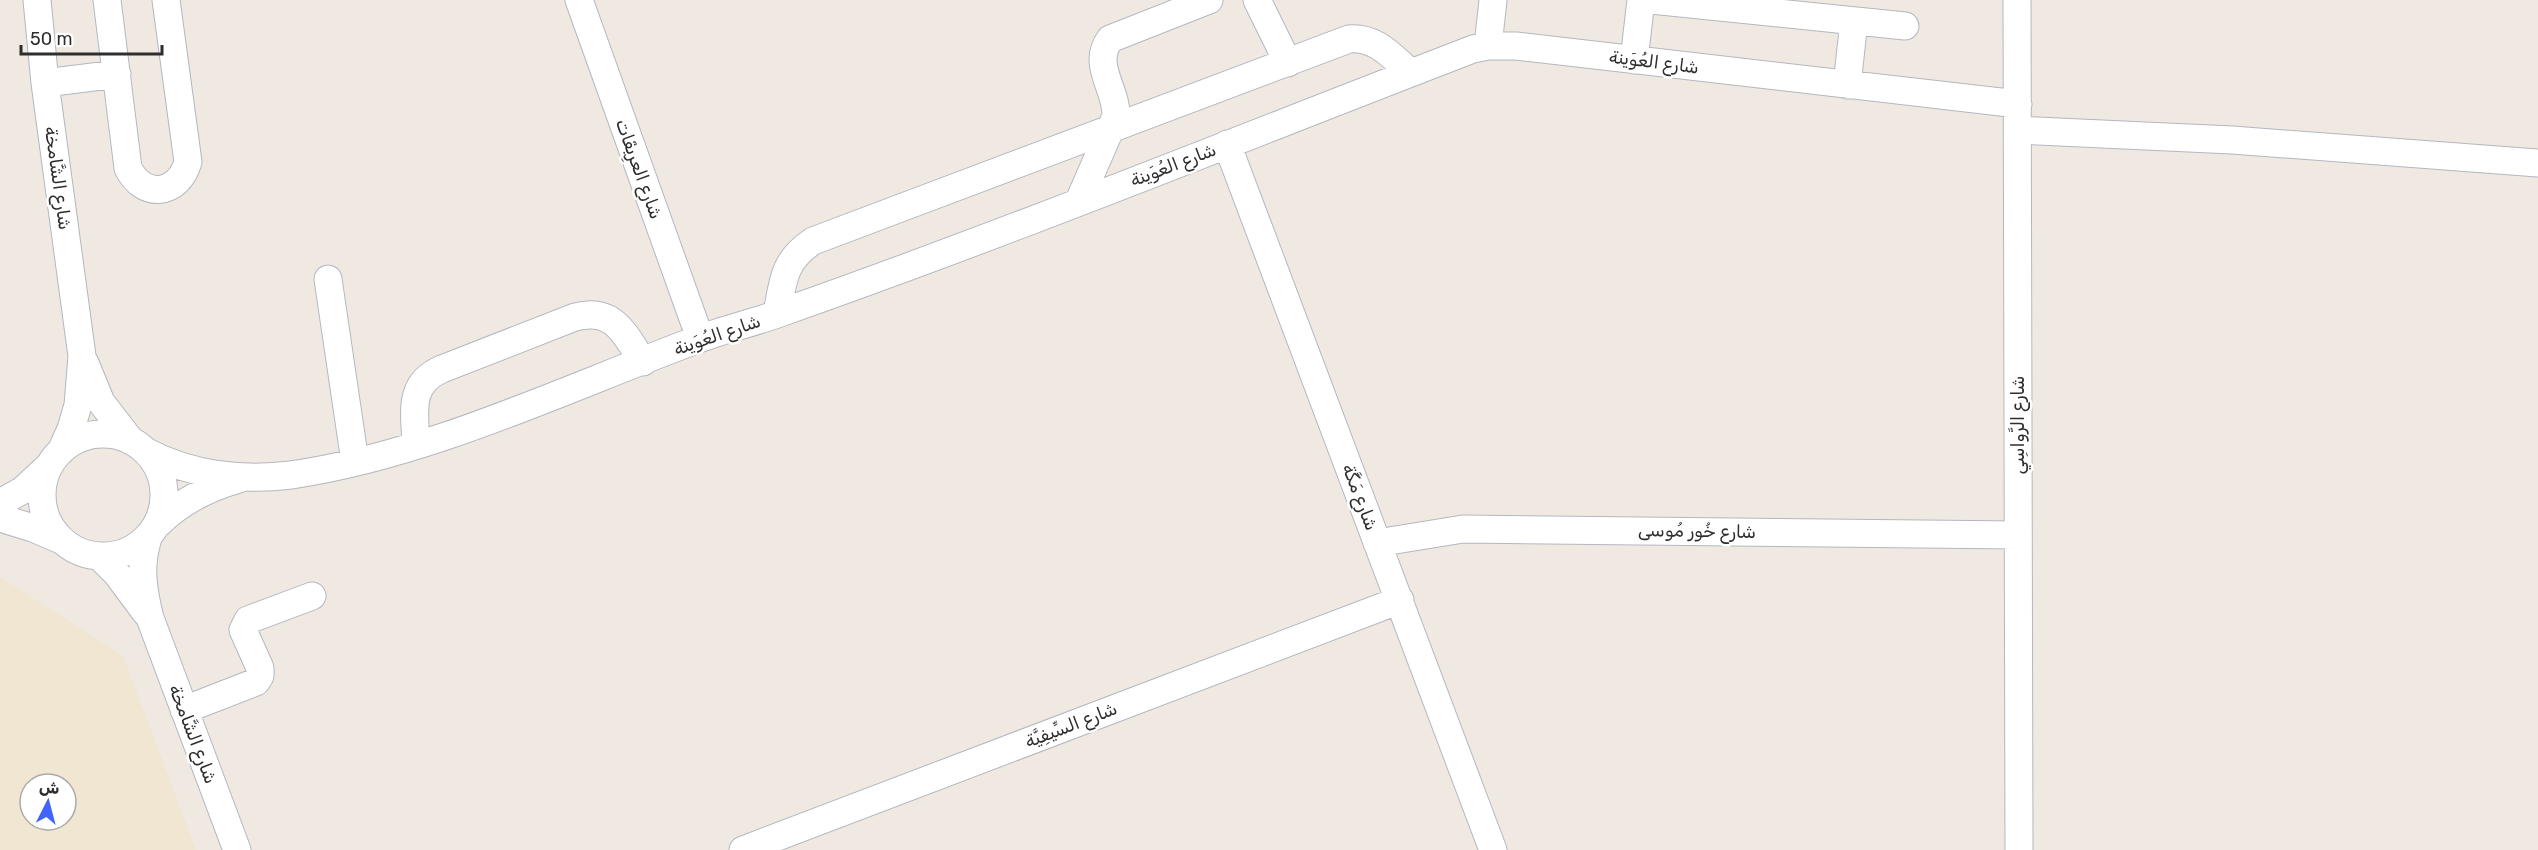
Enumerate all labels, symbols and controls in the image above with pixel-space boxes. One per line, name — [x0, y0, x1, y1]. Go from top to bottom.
scale bar — [21, 18, 162, 56]
text: 50 m — [30, 28, 73, 50]
street label: شارع العُوَينة — [1608, 46, 1700, 79]
street label: شارع العرِيقَات — [608, 116, 667, 223]
street label: شارع الشَّامخة — [39, 125, 76, 231]
street label: شارع العُوَينة — [1127, 139, 1220, 192]
street label: شارع العُوَينة — [671, 310, 764, 361]
street label: شارع الرَّواسِي — [2007, 376, 2031, 474]
street label: شارع مَكَّة — [1336, 461, 1383, 534]
street label: شارع خُور مُوسى — [1638, 519, 1756, 544]
street label: شارع الشَّامخة — [163, 681, 222, 787]
street label: شارع السِّيفِيَّة — [1022, 697, 1121, 754]
north arrow — [18, 772, 78, 832]
text: ش — [38, 777, 61, 798]

